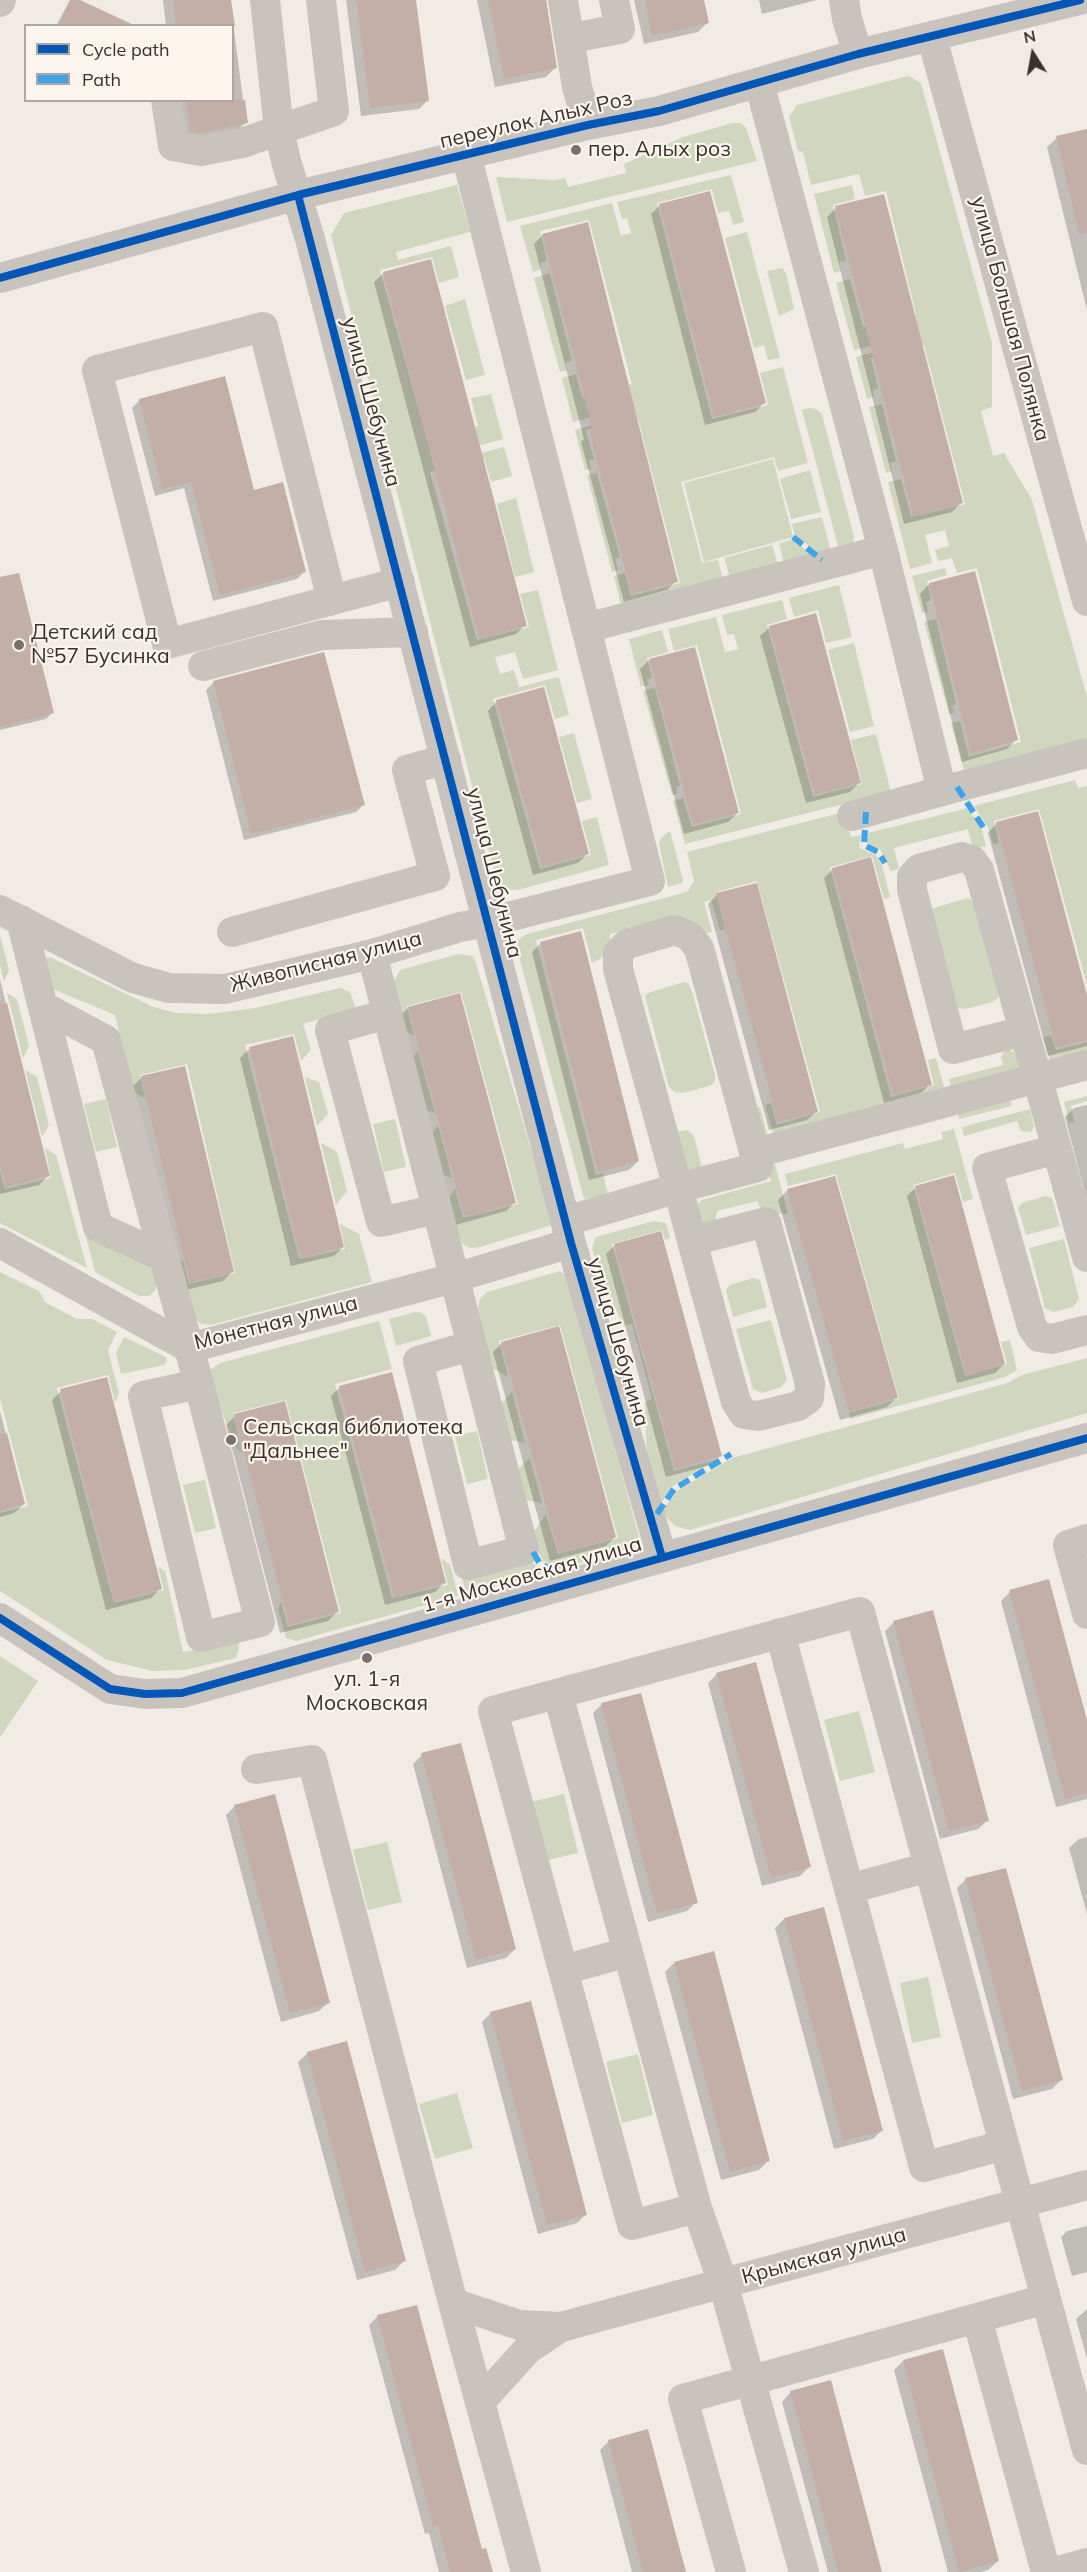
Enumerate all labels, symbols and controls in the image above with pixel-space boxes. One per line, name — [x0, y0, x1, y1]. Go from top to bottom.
legend — [24, 24, 234, 102]
north arrow — [1003, 24, 1063, 84]
text: N — [1022, 25, 1037, 47]
text: Cycle path — [82, 38, 169, 61]
text: Path — [82, 68, 121, 91]
street label: переулок Алых Роз — [437, 86, 635, 154]
place label: пер. Алых роз — [588, 137, 731, 163]
marker: пер. Алых роз — [569, 143, 583, 157]
street label: улица Большая Полянка — [965, 194, 1055, 444]
street label: улица Шебунина — [336, 314, 406, 490]
place label: Детский сад №57 Бусинка — [31, 620, 170, 670]
marker: Детский сад №57 Бусинка — [12, 638, 26, 652]
street label: улица Шебунина — [461, 785, 527, 961]
street label: Живописная улица — [228, 926, 424, 998]
street label: улица Шебунина — [582, 1254, 654, 1430]
street label: Монетная улица — [192, 1291, 360, 1355]
place label: Сельская библиотека "Дальнее" — [243, 1415, 463, 1465]
marker: Сельская библиотека "Дальнее" — [224, 1433, 238, 1447]
street label: 1-я Московская улица — [419, 1532, 645, 1618]
marker: ул. 1-я Московская — [360, 1651, 374, 1665]
place label: ул. 1-я Московская — [306, 1667, 428, 1717]
street label: Крымская улица — [739, 2222, 909, 2290]

